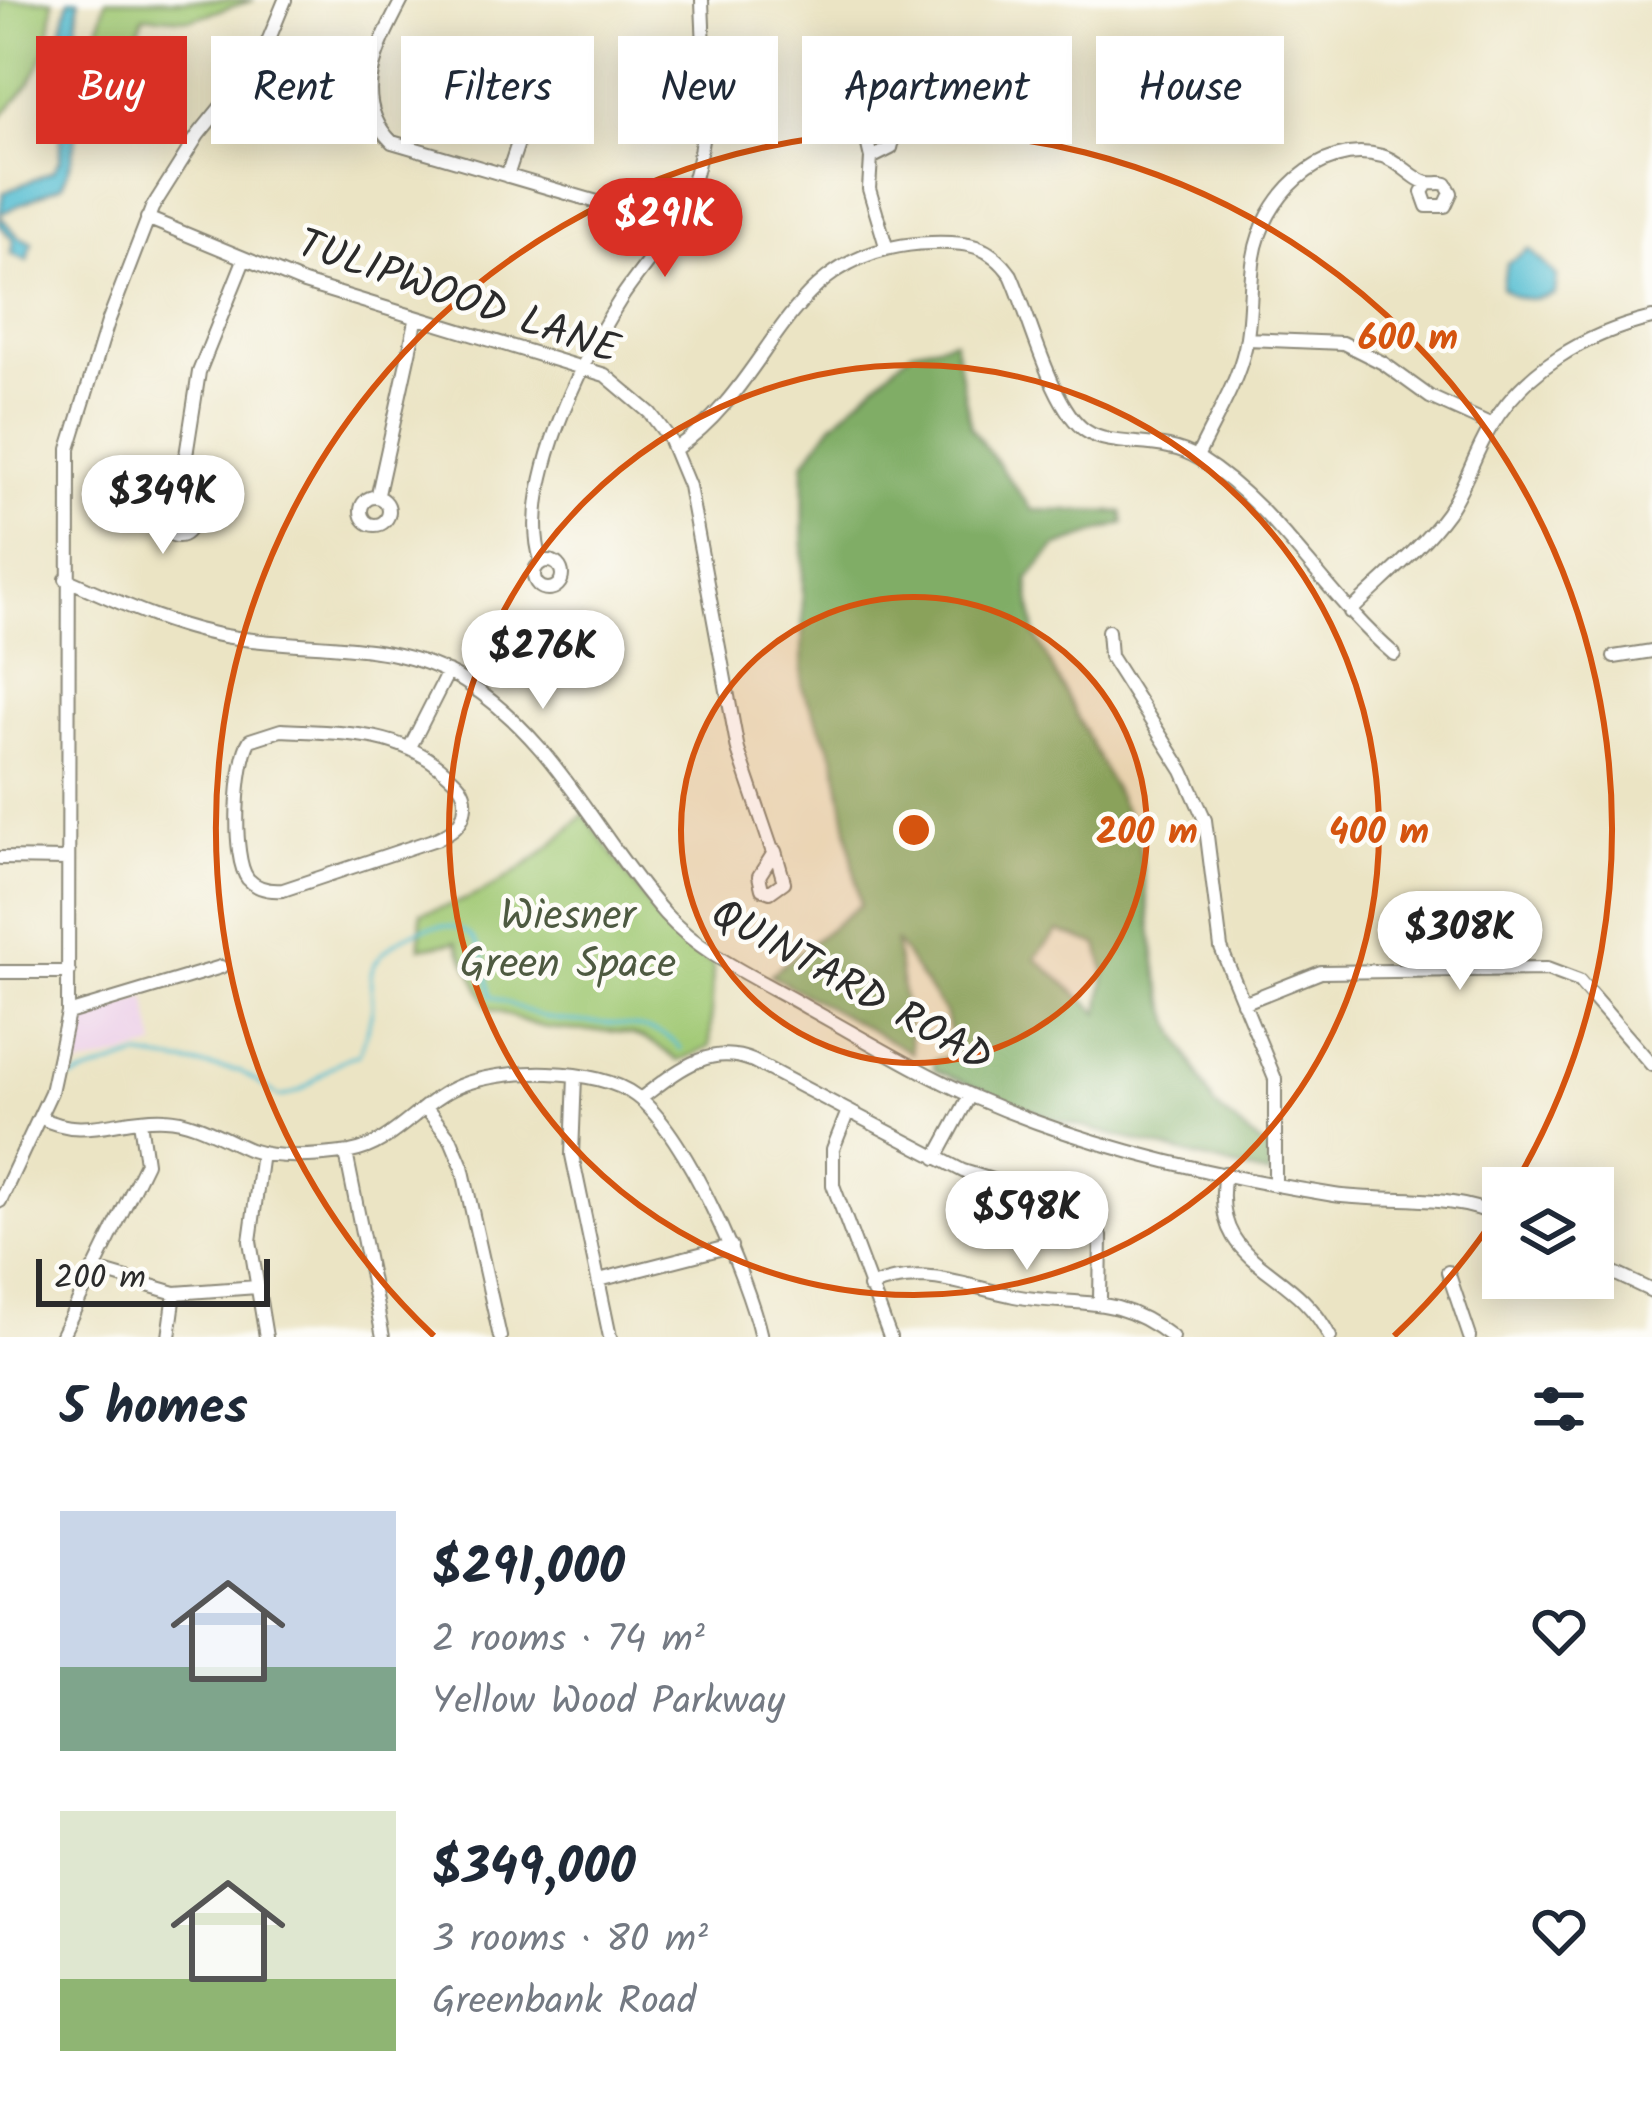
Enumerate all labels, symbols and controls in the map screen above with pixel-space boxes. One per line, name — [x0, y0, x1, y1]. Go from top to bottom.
chip: Buy — [36, 36, 187, 144]
chip: Rent — [211, 36, 377, 144]
chip: Filters — [401, 36, 594, 144]
chip: New — [618, 36, 778, 144]
chip: Apartment — [802, 36, 1072, 144]
chip: House — [1096, 36, 1284, 144]
pin: $291K — [581, 178, 749, 280]
text: $291K — [615, 186, 715, 248]
street label: TULIPWOOD LANE — [288, 212, 629, 385]
text: 600 m — [1358, 311, 1458, 368]
pin: $349K — [79, 455, 247, 557]
text: $349K — [109, 463, 217, 525]
pin: $276K — [459, 610, 627, 712]
text: $276K — [489, 618, 597, 680]
text: 200 m — [1096, 805, 1198, 862]
text: 400 m — [1329, 805, 1429, 862]
centre of rings — [893, 809, 935, 851]
street label: QUINTARD ROAD — [698, 882, 1004, 1092]
park label: Wiesner Green Space — [460, 884, 676, 999]
pin: $308K — [1376, 891, 1544, 993]
text: $308K — [1405, 899, 1515, 961]
map controls — [1482, 1167, 1614, 1299]
button: layers — [1482, 1167, 1614, 1299]
pin: $598K — [943, 1171, 1111, 1273]
text: $598K — [972, 1179, 1082, 1241]
scale bar — [36, 1253, 270, 1306]
text: 200 m — [54, 1253, 146, 1306]
text: 5 homes — [60, 1369, 248, 1450]
icon: filters — [1526, 1376, 1592, 1442]
text: $291,000 — [432, 1529, 625, 1610]
icon: home — [156, 1559, 300, 1703]
icon: heart — [1526, 1598, 1592, 1664]
text: 2 rooms · 74 m² — [432, 1610, 705, 1672]
text: Yellow Wood Parkway — [432, 1672, 785, 1734]
text: $349,000 — [432, 1829, 636, 1910]
icon: home — [156, 1859, 300, 2003]
icon: heart — [1526, 1898, 1592, 1964]
text: 3 rooms · 80 m² — [432, 1910, 708, 1972]
text: Greenbank Road — [432, 1972, 696, 2034]

